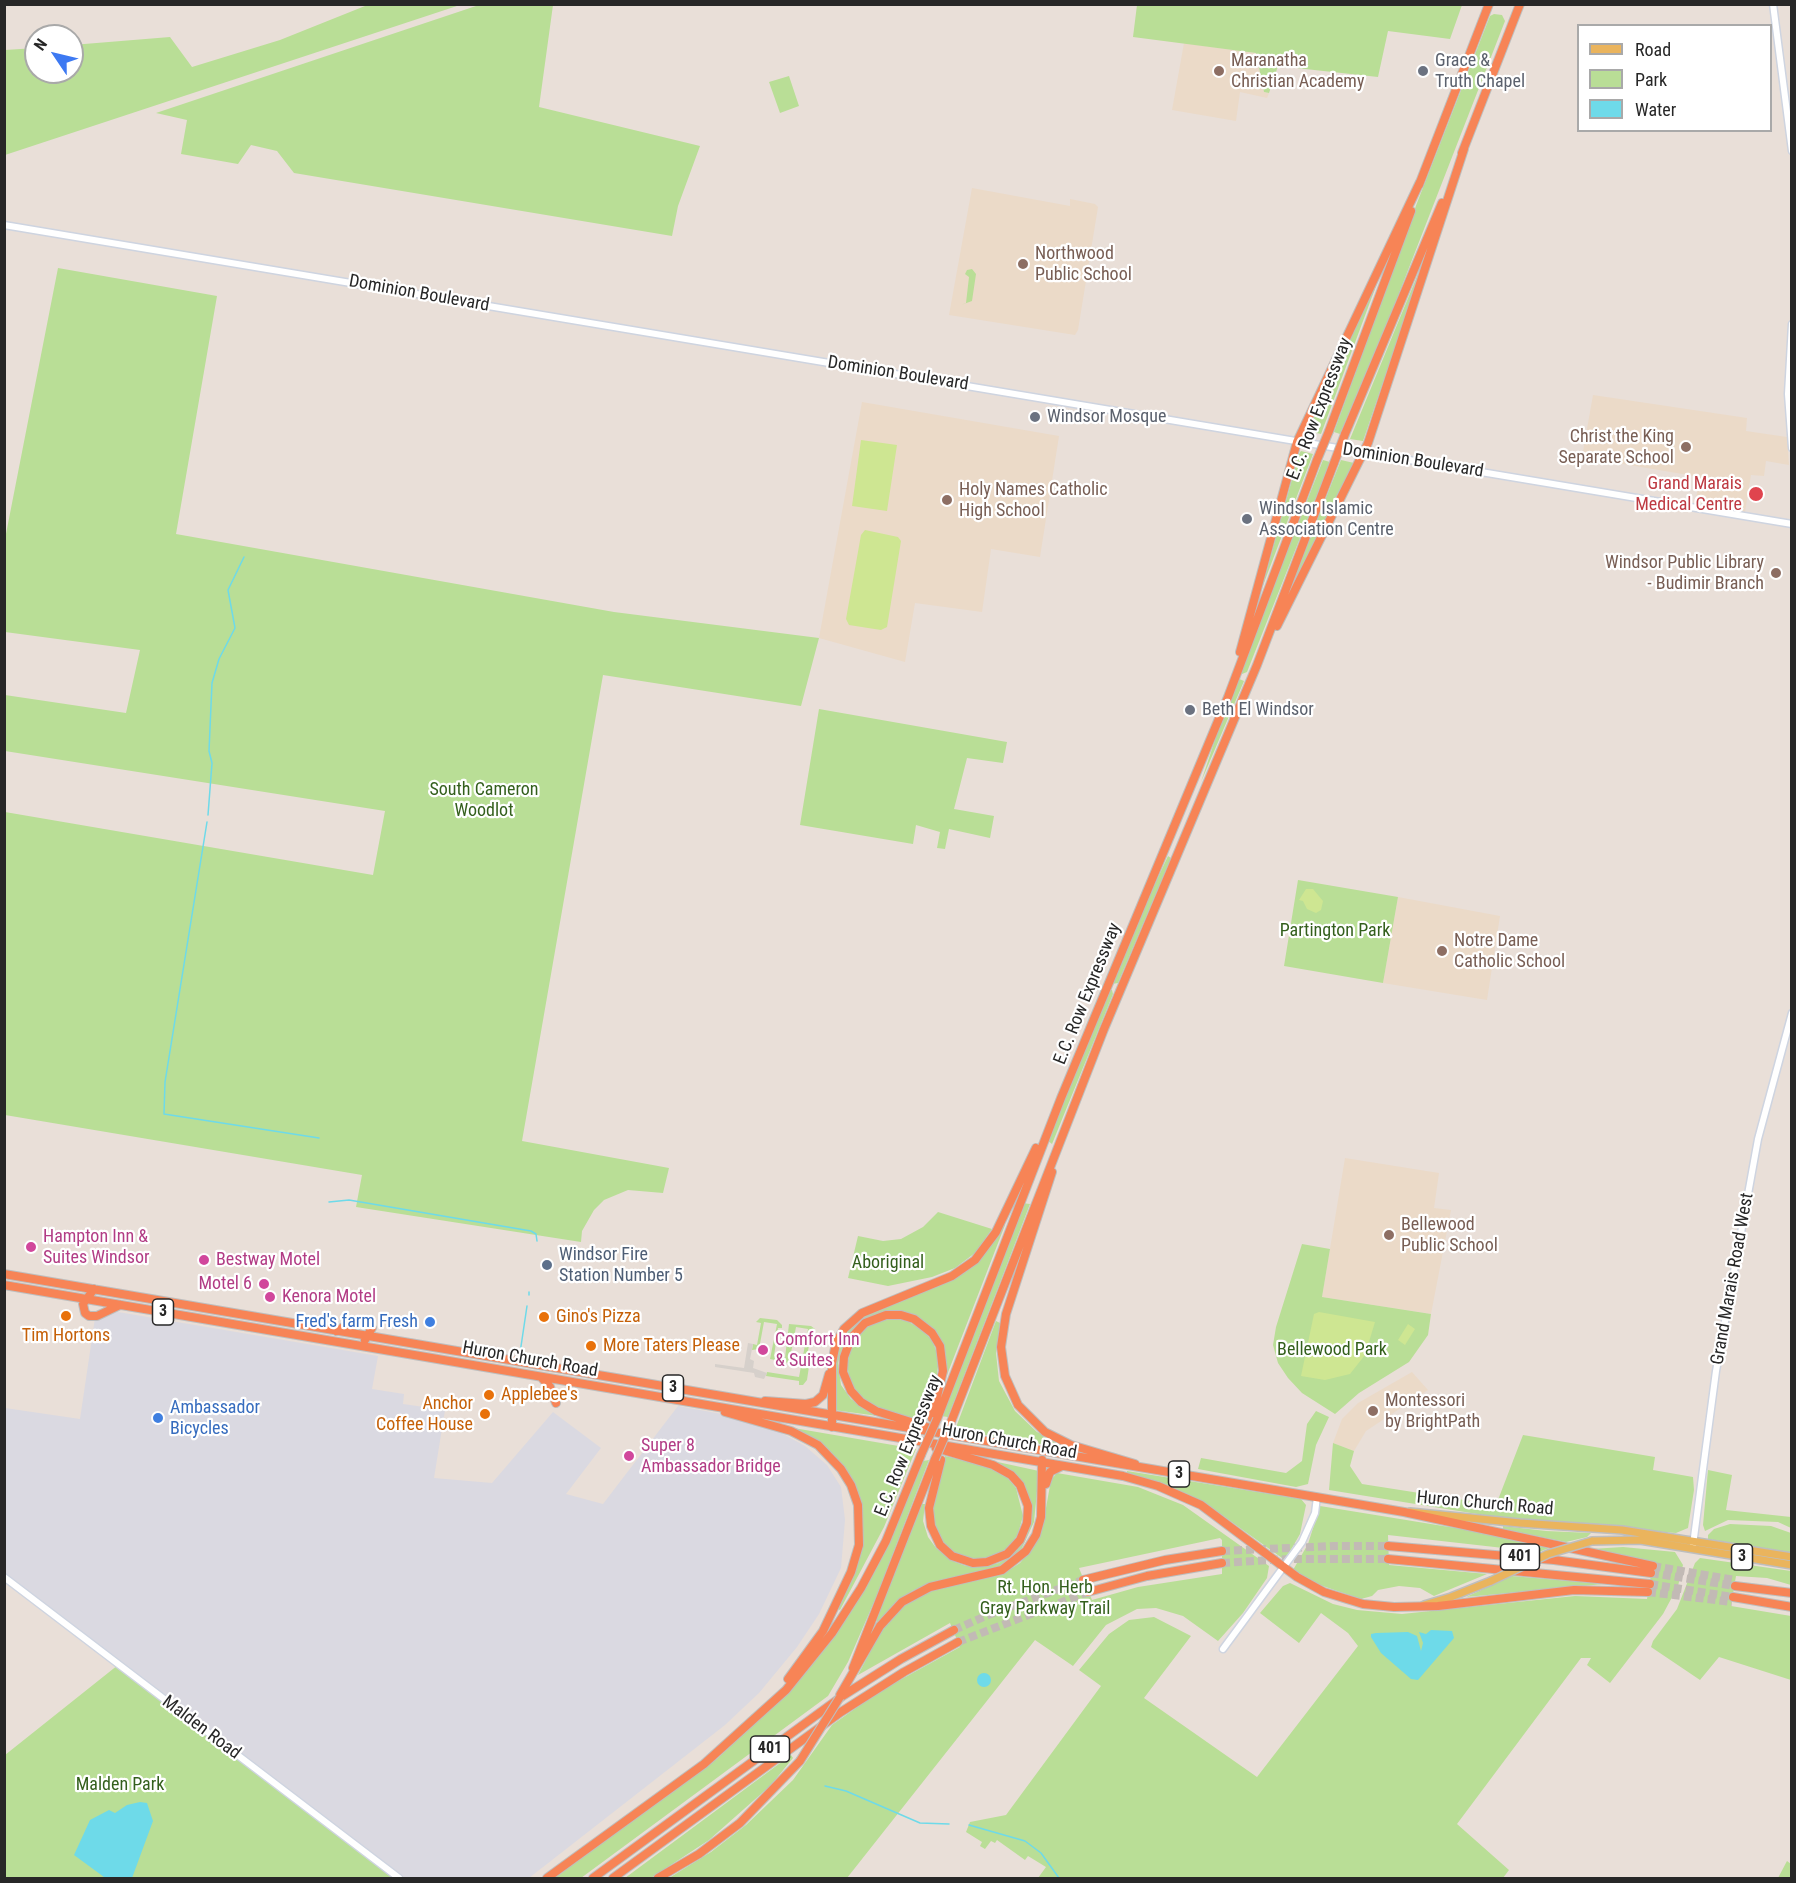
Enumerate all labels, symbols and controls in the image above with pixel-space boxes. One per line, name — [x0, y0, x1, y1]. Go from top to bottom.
north arrow — [24, 24, 84, 84]
legend — [1577, 24, 1772, 132]
text: N — [30, 35, 51, 54]
text: Road — [1635, 39, 1671, 60]
place label: Maranatha Christian Academy — [1231, 50, 1364, 92]
place label: Grace & Truth Chapel — [1435, 50, 1525, 92]
marker: Maranatha Christian Academy — [1212, 64, 1226, 78]
marker: Grace & Truth Chapel — [1416, 64, 1430, 78]
text: Park — [1635, 69, 1667, 90]
text: Water — [1635, 99, 1676, 120]
place label: Northwood Public School — [1035, 243, 1132, 286]
marker: Northwood Public School — [1016, 257, 1030, 271]
street label: Dominion Boulevard — [347, 271, 491, 317]
street label: E.C. Row Expressway — [1283, 335, 1357, 483]
street label: Dominion Boulevard — [826, 352, 970, 396]
place label: Windsor Mosque — [1047, 406, 1166, 428]
marker: Windsor Mosque — [1028, 410, 1042, 424]
place label: Christ the King Separate School — [1559, 426, 1674, 468]
street label: Dominion Boulevard — [1341, 439, 1485, 483]
marker: Christ the King Separate School — [1679, 440, 1693, 454]
place label: Grand Marais Medical Centre — [1635, 473, 1742, 516]
place label: Holy Names Catholic High School — [959, 479, 1108, 522]
marker: Grand Marais Medical Centre — [1747, 485, 1765, 503]
marker: Holy Names Catholic High School — [940, 493, 954, 507]
place label: Windsor Islamic Association Centre — [1259, 498, 1394, 540]
marker: Windsor Islamic Association Centre — [1240, 512, 1254, 526]
place label: Windsor Public Library - Budimir Branch — [1605, 552, 1764, 594]
marker: Windsor Public Library - Budimir Branch — [1769, 566, 1783, 580]
place label: Beth El Windsor — [1202, 699, 1314, 721]
marker: Beth El Windsor — [1183, 703, 1197, 717]
park label: South Cameron Woodlot — [429, 779, 539, 822]
street label: E.C. Row Expressway — [1050, 920, 1126, 1068]
park label: Partington Park — [1280, 920, 1390, 942]
place label: Notre Dame Catholic School — [1454, 930, 1565, 972]
marker: Notre Dame Catholic School — [1435, 944, 1449, 958]
street label: Grand Marais Road West — [1707, 1191, 1759, 1367]
place label: Bellewood Public School — [1401, 1214, 1498, 1256]
place label: Hampton Inn & Suites Windsor — [43, 1226, 149, 1268]
marker: Bellewood Public School — [1382, 1228, 1396, 1242]
marker: Hampton Inn & Suites Windsor — [24, 1240, 38, 1254]
place label: Windsor Fire Station Number 5 — [559, 1244, 683, 1286]
place label: Bestway Motel — [216, 1249, 320, 1271]
park label: Aboriginal — [852, 1252, 924, 1274]
marker: Bestway Motel — [197, 1253, 211, 1267]
marker: Windsor Fire Station Number 5 — [540, 1258, 554, 1272]
place label: Motel 6 — [198, 1273, 252, 1295]
marker: Motel 6 — [257, 1277, 271, 1291]
place label: Kenora Motel — [282, 1286, 376, 1308]
marker: Kenora Motel — [263, 1290, 277, 1304]
road number: 3 — [152, 1299, 174, 1325]
place label: Gino's Pizza — [556, 1306, 641, 1328]
marker: Tim Hortons — [59, 1309, 73, 1323]
marker: Gino's Pizza — [537, 1310, 551, 1324]
place label: Fred's farm Fresh — [296, 1311, 418, 1333]
marker: Fred's farm Fresh — [423, 1315, 437, 1329]
place label: Tim Hortons — [22, 1325, 110, 1347]
place label: Comfort Inn & Suites — [775, 1329, 860, 1372]
place label: More Taters Please — [603, 1335, 740, 1357]
street label: Huron Church Road — [461, 1337, 599, 1383]
marker: More Taters Please — [584, 1339, 598, 1353]
park label: Bellewood Park — [1277, 1339, 1387, 1361]
marker: Comfort Inn & Suites — [756, 1343, 770, 1357]
street label: E.C. Row Expressway — [871, 1372, 947, 1520]
road number: 3 — [662, 1375, 684, 1401]
place label: Applebee's — [501, 1384, 578, 1406]
marker: Applebee's — [482, 1388, 496, 1402]
place label: Montessori by BrightPath — [1385, 1390, 1480, 1432]
place label: Anchor Coffee House — [376, 1393, 473, 1436]
place label: Ambassador Bicycles — [170, 1397, 260, 1440]
marker: Montessori by BrightPath — [1366, 1404, 1380, 1418]
marker: Anchor Coffee House — [478, 1407, 492, 1421]
marker: Ambassador Bicycles — [151, 1411, 165, 1425]
street label: Huron Church Road — [940, 1419, 1078, 1465]
place label: Super 8 Ambassador Bridge — [641, 1435, 781, 1478]
marker: Super 8 Ambassador Bridge — [622, 1449, 636, 1463]
road number: 3 — [1168, 1461, 1190, 1487]
street label: Huron Church Road — [1416, 1487, 1554, 1521]
road number: 401 — [1500, 1544, 1540, 1570]
road number: 3 — [1732, 1544, 1752, 1570]
park label: Rt. Hon. Herb Gray Parkway Trail — [980, 1577, 1110, 1620]
street label: Malden Road — [157, 1691, 245, 1765]
road number: 401 — [750, 1736, 790, 1762]
park label: Malden Park — [76, 1774, 164, 1796]

